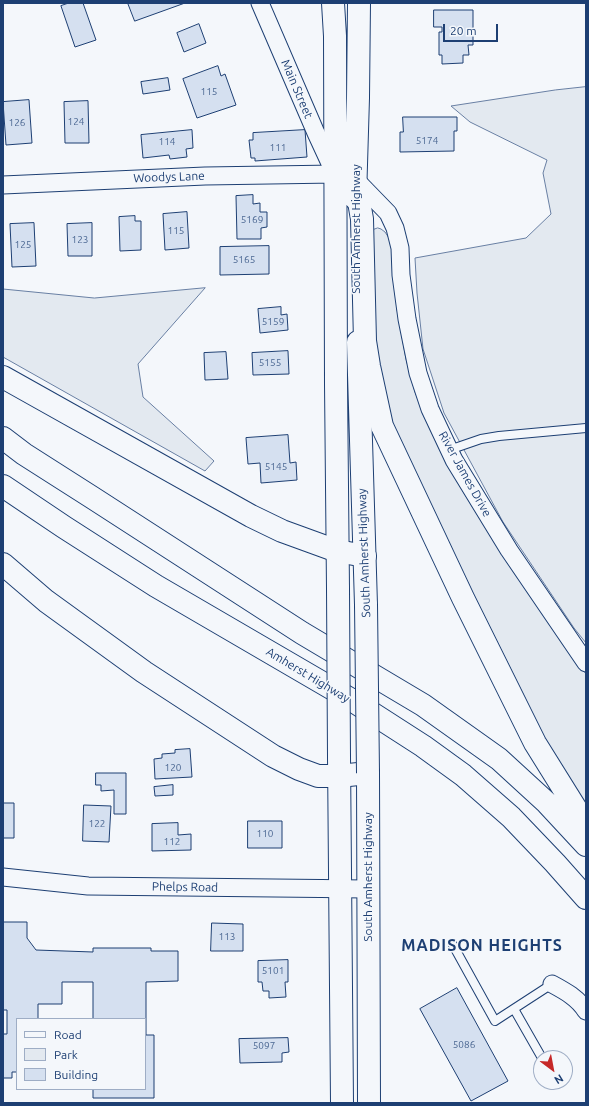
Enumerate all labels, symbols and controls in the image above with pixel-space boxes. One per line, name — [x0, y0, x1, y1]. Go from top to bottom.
scale bar — [445, 16, 500, 42]
text: 20 m — [450, 24, 477, 37]
street label: Main Street — [278, 57, 316, 121]
house number: 115 — [201, 86, 217, 98]
house number: 124 — [68, 116, 84, 128]
house number: 126 — [9, 117, 25, 129]
house number: 5174 — [416, 135, 438, 147]
house number: 114 — [159, 136, 175, 148]
house number: 111 — [270, 142, 286, 154]
street label: South Amherst Highway — [349, 164, 363, 294]
street label: Woodys Lane — [133, 169, 205, 185]
house number: 5169 — [241, 214, 263, 226]
house number: 115 — [168, 225, 184, 237]
house number: 123 — [72, 234, 88, 246]
house number: 125 — [15, 239, 31, 251]
house number: 5165 — [233, 254, 255, 266]
house number: 5159 — [262, 316, 284, 328]
house number: 5155 — [259, 357, 281, 369]
street label: River James Drive — [436, 429, 494, 519]
house number: 5145 — [265, 461, 287, 473]
street label: South Amherst Highway — [355, 488, 373, 618]
street label: Amherst Highway — [264, 644, 352, 706]
house number: 120 — [165, 762, 181, 774]
street label: South Amherst Highway — [361, 812, 375, 942]
house number: 122 — [89, 818, 105, 830]
house number: 110 — [257, 828, 273, 840]
house number: 112 — [164, 836, 180, 848]
street label: Phelps Road — [152, 879, 218, 895]
house number: 113 — [219, 931, 235, 943]
district label: MADISON HEIGHTS — [401, 936, 563, 956]
house number: 5101 — [262, 965, 284, 977]
legend — [16, 1018, 146, 1090]
text: Road — [54, 1028, 82, 1041]
house number: 5086 — [453, 1039, 475, 1051]
house number: 5097 — [253, 1040, 275, 1052]
text: Park — [54, 1048, 78, 1061]
north arrow — [533, 1050, 573, 1090]
text: Building — [54, 1068, 98, 1081]
text: N — [552, 1072, 565, 1087]

